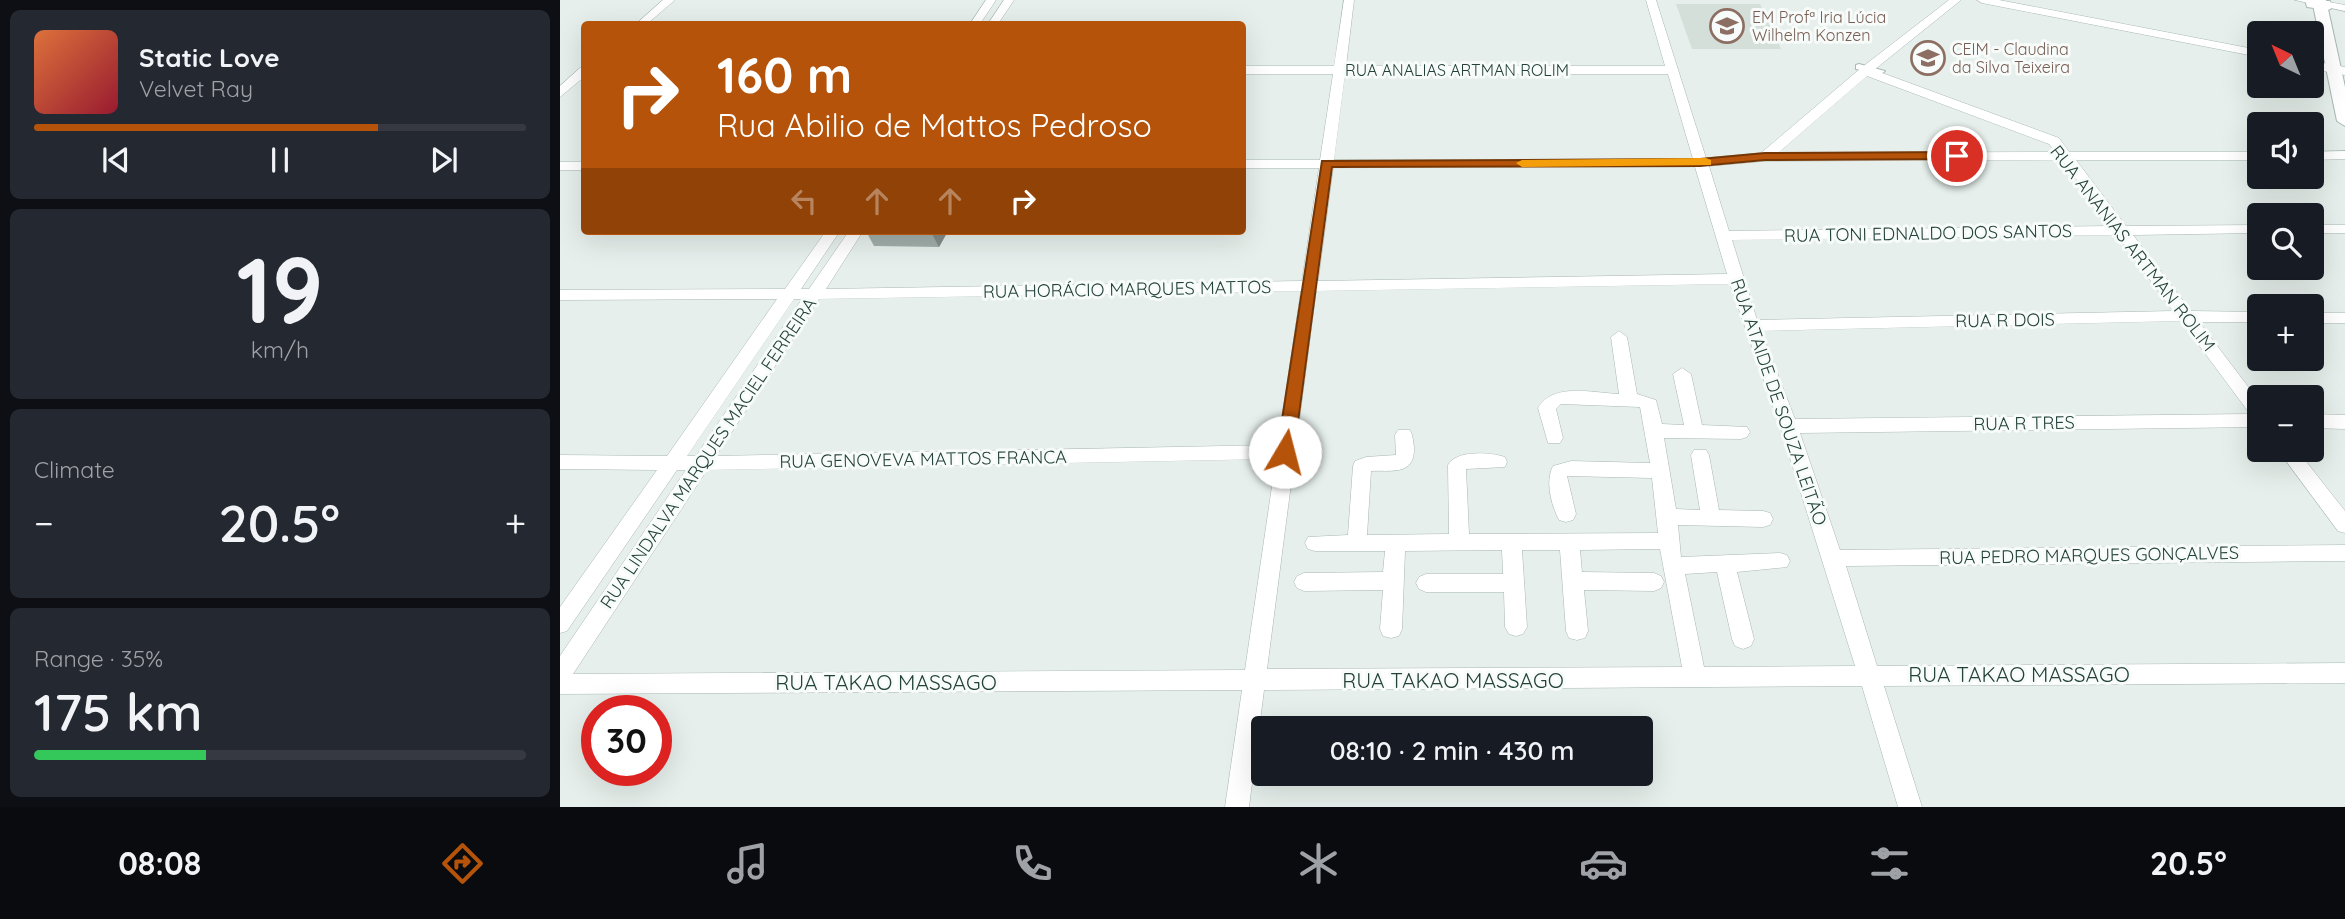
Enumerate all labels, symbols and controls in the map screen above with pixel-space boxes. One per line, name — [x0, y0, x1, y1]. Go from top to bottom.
school or university icon: EM Profª Iria Lúcia Wilhelm Konzen — [1708, 7, 1746, 45]
place label: EM Profª Iria Lúcia Wilhelm Konzen — [1752, 7, 1886, 45]
north arrow — [2247, 21, 2324, 98]
map controls — [2247, 21, 2324, 462]
school or university icon: CEIM - Claudina da Silva Teixeira — [1909, 39, 1947, 77]
place label: CEIM - Claudina da Silva Teixeira — [1952, 39, 2070, 77]
text: Static Love — [139, 41, 280, 74]
text: 160 m — [717, 44, 852, 105]
icon: right — [602, 49, 693, 140]
street label: RUA ANALIAS ARTMAN ROLIM — [1345, 60, 1569, 80]
text: Velvet Ray — [139, 74, 253, 103]
text: Rua Abilio de Mattos Pedroso — [717, 105, 1152, 145]
button: sound — [2247, 112, 2324, 189]
pin — [1927, 126, 1987, 186]
icon: arrive — [1938, 137, 1976, 175]
street label: RUA ANANIAS ARTMAN ROLIM — [2045, 140, 2221, 356]
icon: previous — [97, 141, 135, 179]
icon: pause — [261, 141, 299, 179]
icon: next — [425, 141, 463, 179]
icon: left — [785, 182, 823, 220]
icon: ahead — [858, 182, 896, 220]
icon: ahead — [931, 182, 969, 220]
icon: right — [1004, 182, 1042, 220]
button: search — [2247, 203, 2324, 280]
street label: RUA TONI EDNALDO DOS SANTOS — [1784, 219, 2072, 247]
text: 19 — [236, 232, 324, 346]
street label: RUA HORÁCIO MARQUES MATTOS — [983, 275, 1271, 303]
street label: RUA ATAIDE DE SOUZA LEITÃO — [1726, 275, 1832, 529]
street label: RUA LINDALVA MARQUES MACIEL FERREIRA — [595, 293, 821, 613]
button: + — [2247, 294, 2324, 371]
street label: RUA R DOIS — [1955, 308, 2055, 332]
text: km/h — [251, 335, 309, 364]
button: − — [2247, 385, 2324, 462]
street label: RUA R TRES — [1973, 411, 2075, 435]
position arrow — [1248, 415, 1322, 489]
street label: RUA GENOVEVA MATTOS FRANCA — [779, 445, 1067, 473]
text: Climate — [34, 455, 115, 484]
text: 20.5° — [218, 490, 340, 555]
text: − — [34, 499, 54, 547]
text: + — [505, 499, 526, 547]
street label: RUA PEDRO MARQUES GONÇALVES — [1939, 541, 2239, 569]
text: Range · 35% — [34, 644, 163, 673]
street label: RUA TAKAO MASSAGO — [1908, 661, 2130, 687]
street label: RUA TAKAO MASSAGO — [1342, 667, 1564, 693]
street label: RUA TAKAO MASSAGO — [775, 669, 997, 695]
text: 175 km — [34, 679, 203, 744]
speed limit sign: 30 — [581, 695, 672, 786]
text: 08:10 · 2 min · 430 m — [1330, 734, 1574, 767]
icon: directions — [438, 839, 487, 888]
icon: music — [723, 839, 772, 888]
icon: phone — [1008, 839, 1057, 888]
icon: climate — [1294, 839, 1343, 888]
icon: car — [1579, 839, 1628, 888]
icon: filters — [1865, 839, 1914, 888]
text: 08:08 — [118, 843, 201, 883]
text: 20.5° — [2150, 843, 2227, 883]

